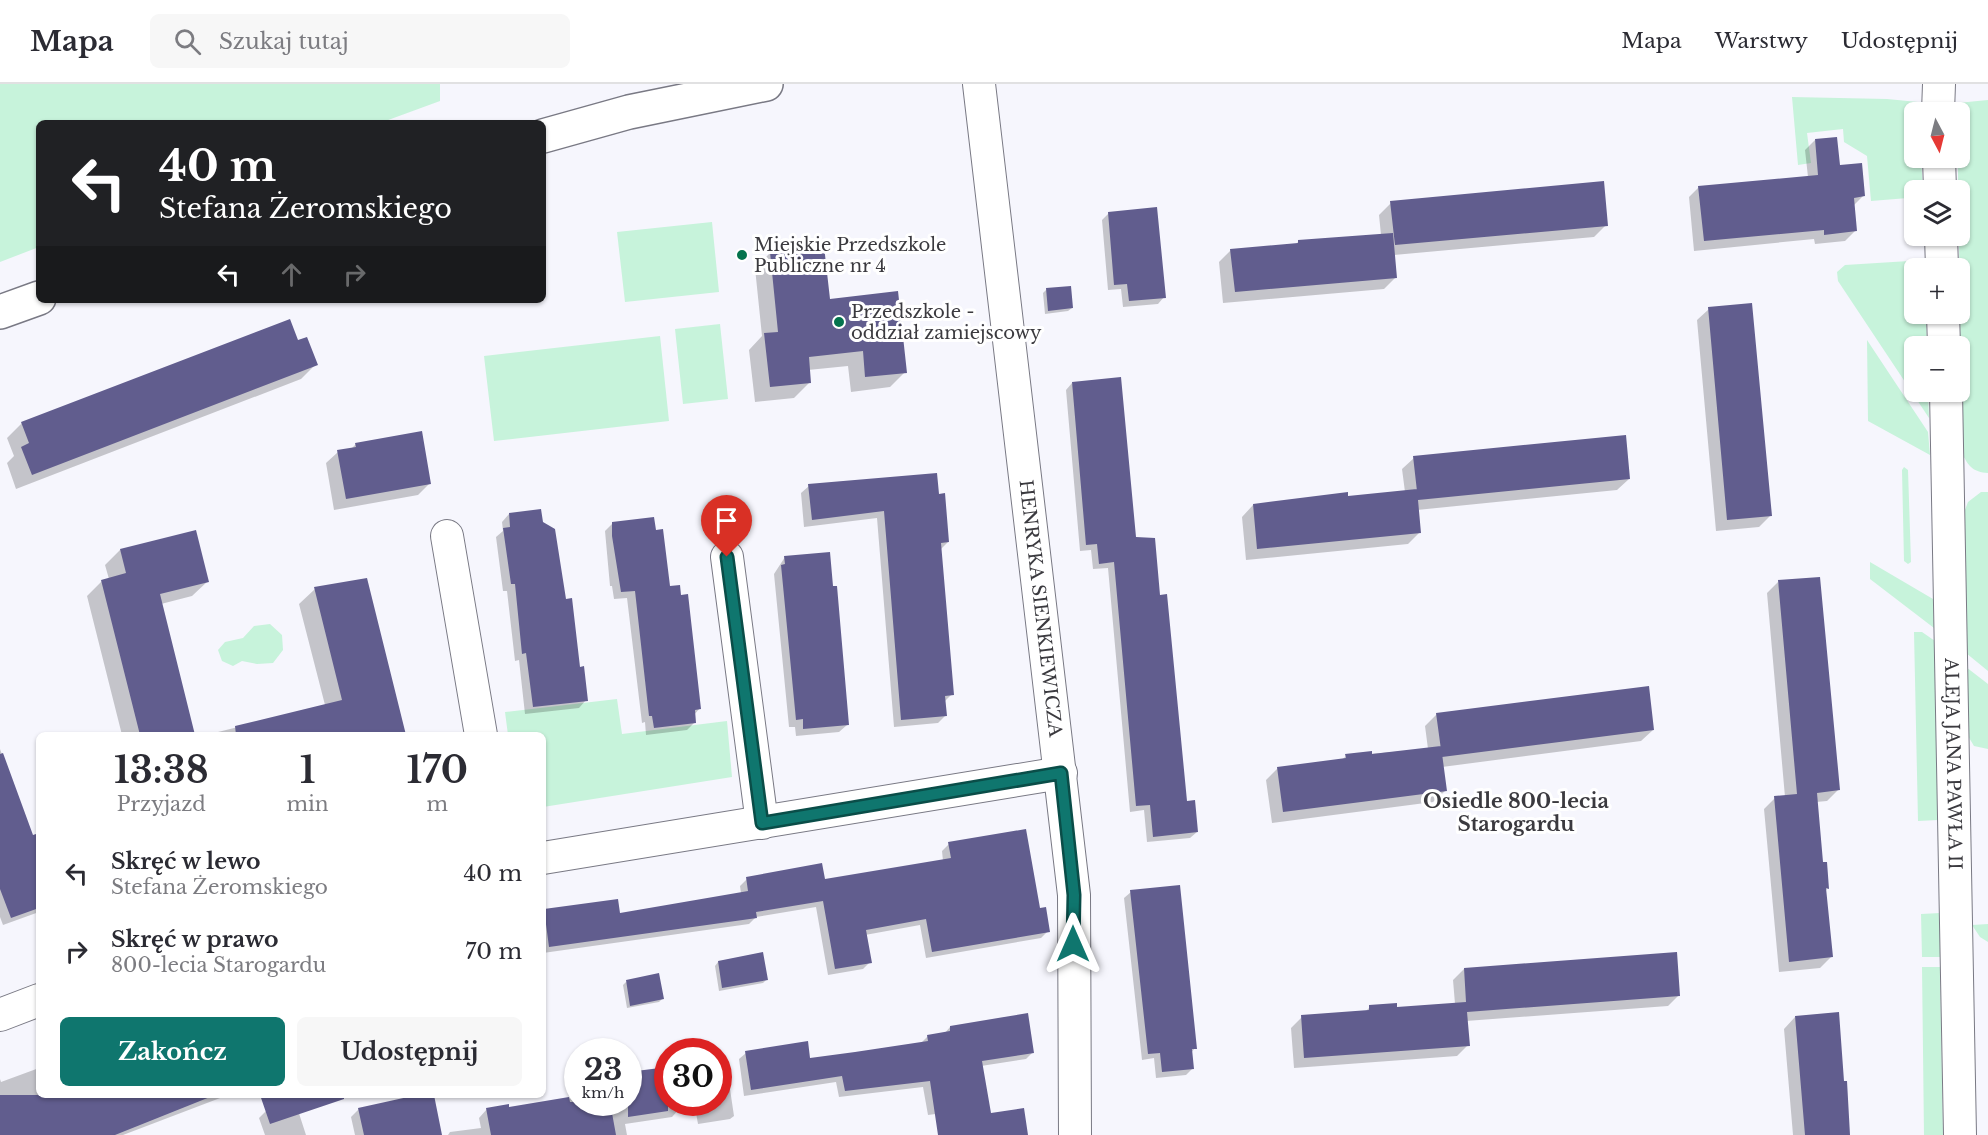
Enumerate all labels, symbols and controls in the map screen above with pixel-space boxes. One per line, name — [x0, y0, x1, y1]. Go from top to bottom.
search box — [150, 14, 570, 68]
text: Mapa — [30, 24, 114, 59]
icon: search — [171, 25, 204, 58]
text: Szukaj tutaj — [219, 28, 349, 55]
text: Mapa — [1621, 28, 1682, 54]
text: Warstwy — [1715, 28, 1808, 54]
text: Udostępnij — [1841, 28, 1958, 54]
north arrow — [1904, 102, 1970, 168]
map controls — [1904, 102, 1970, 402]
text: 40 m — [159, 140, 276, 192]
icon: left — [60, 144, 138, 222]
button: layers — [1904, 180, 1970, 246]
text: Stefana Żeromskiego — [159, 192, 452, 225]
place label: Miejskie Przedszkole Publiczne nr 4 — [754, 234, 946, 277]
marker: Miejskie Przedszkole Publiczne nr 4 — [735, 248, 749, 262]
icon: left — [212, 258, 245, 291]
icon: ahead — [275, 258, 308, 291]
icon: right — [338, 258, 371, 291]
button: + — [1904, 258, 1970, 324]
place label: Przedszkole - oddział zamiejscowy — [851, 301, 1042, 344]
marker: Przedszkole - oddział zamiejscowy — [832, 315, 846, 329]
button: − — [1904, 336, 1970, 402]
street label: HENRYKA SIENKIEWICZA — [1014, 479, 1067, 739]
pin — [701, 495, 752, 557]
icon: arrive — [710, 504, 743, 537]
street label: ALEJA JANA PAWŁA II — [1940, 657, 1966, 870]
text: 13:38 — [114, 748, 209, 793]
text: 1 — [300, 748, 315, 793]
text: 170 — [407, 748, 468, 793]
district label: Osiedle 800-lecia Starogardu — [1423, 789, 1609, 836]
text: Przyjazd — [117, 792, 206, 816]
text: min — [287, 792, 329, 816]
text: m — [427, 792, 448, 816]
text: Skręć w lewo — [111, 848, 260, 875]
icon: left — [60, 857, 93, 890]
text: 40 m — [464, 860, 522, 887]
text: Stefana Żeromskiego — [111, 875, 328, 899]
position arrow — [1041, 912, 1105, 976]
text: Skręć w prawo — [111, 926, 278, 953]
icon: right — [60, 935, 93, 968]
text: 70 m — [465, 938, 522, 965]
text: 800-lecia Starogardu — [111, 953, 326, 977]
button: Zakończ — [60, 1017, 285, 1086]
button: Udostępnij — [297, 1017, 522, 1086]
speed limit sign: 30 — [654, 1038, 732, 1116]
text: 23 — [584, 1051, 622, 1088]
text: km/h — [582, 1083, 624, 1102]

